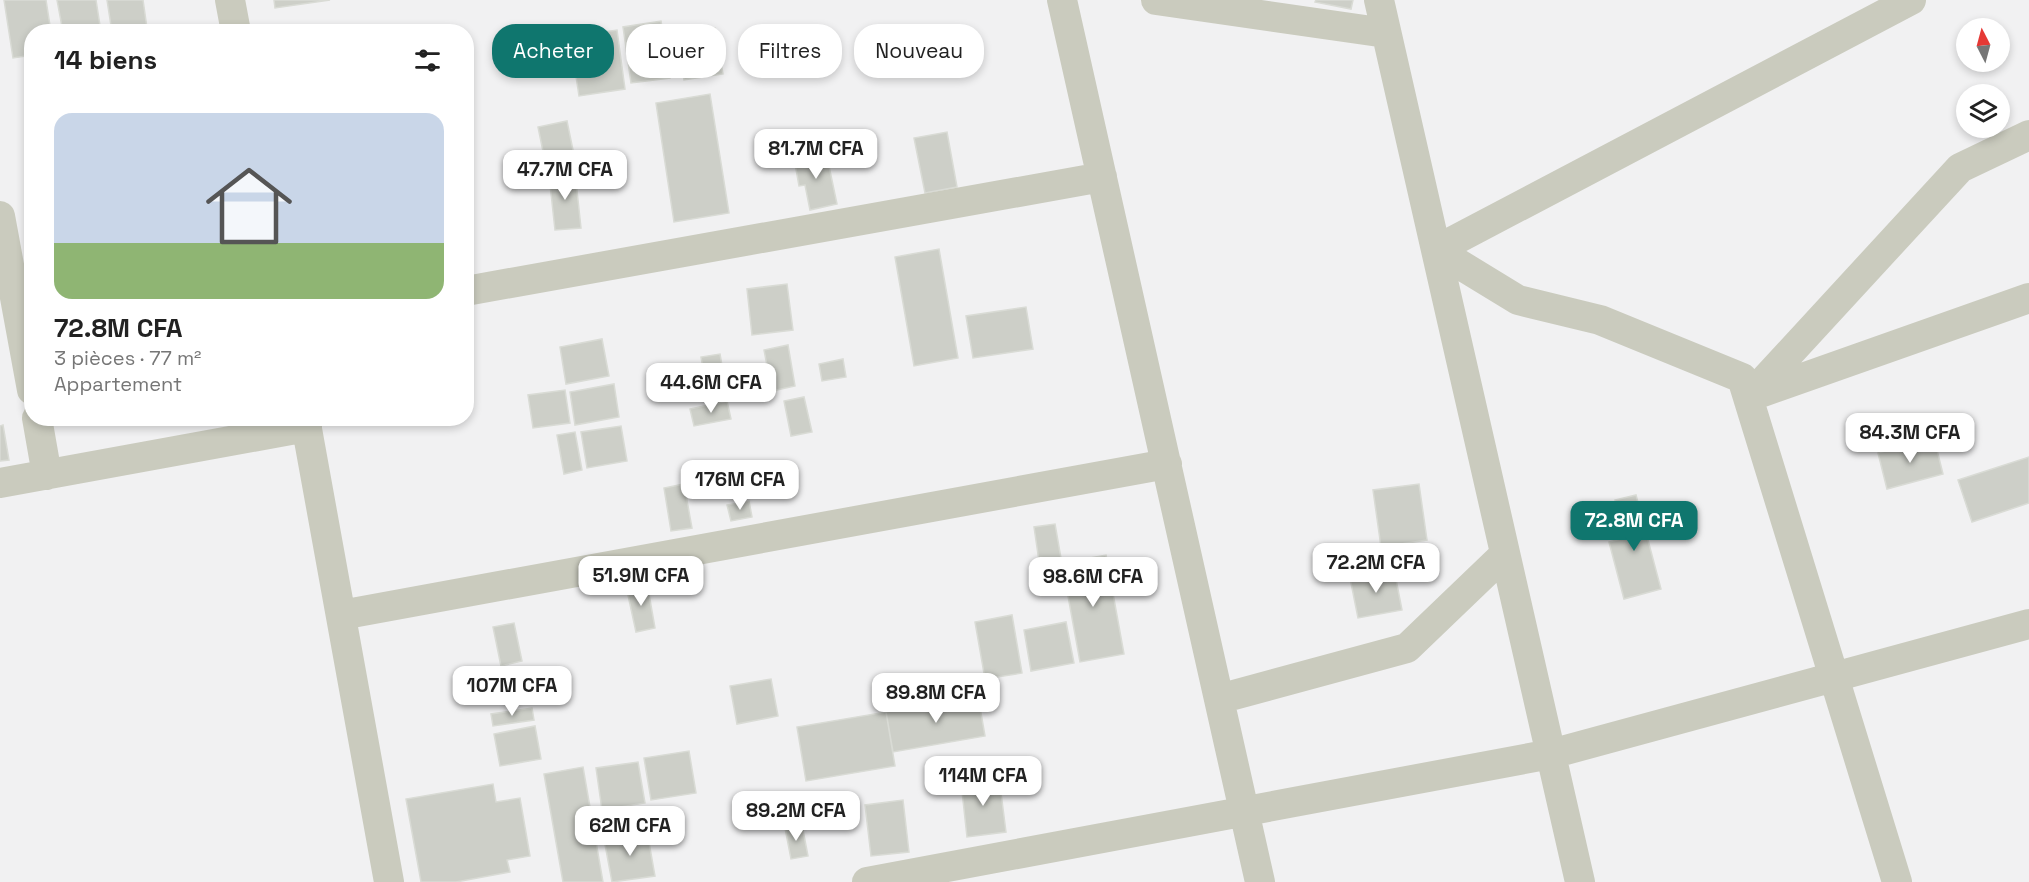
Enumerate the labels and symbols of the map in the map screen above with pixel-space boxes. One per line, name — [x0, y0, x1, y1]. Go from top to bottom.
north arrow — [1956, 18, 2010, 72]
pin: 81.7M CFA — [747, 129, 885, 180]
pin: 47.7M CFA — [496, 150, 634, 201]
pin: 44.6M CFA — [642, 363, 780, 414]
pin: 84.3M CFA — [1841, 413, 1979, 464]
pin: 176M CFA — [678, 460, 802, 511]
pin: 72.8M CFA — [1565, 501, 1703, 552]
pin: 72.2M CFA — [1307, 543, 1445, 594]
pin: 51.9M CFA — [572, 556, 710, 607]
pin: 98.6M CFA — [1024, 557, 1162, 608]
pin: 107M CFA — [450, 666, 574, 717]
pin: 89.8M CFA — [867, 673, 1005, 724]
pin: 114M CFA — [921, 756, 1045, 807]
pin: 89.2M CFA — [727, 791, 865, 842]
pin: 62M CFA — [575, 806, 685, 857]

